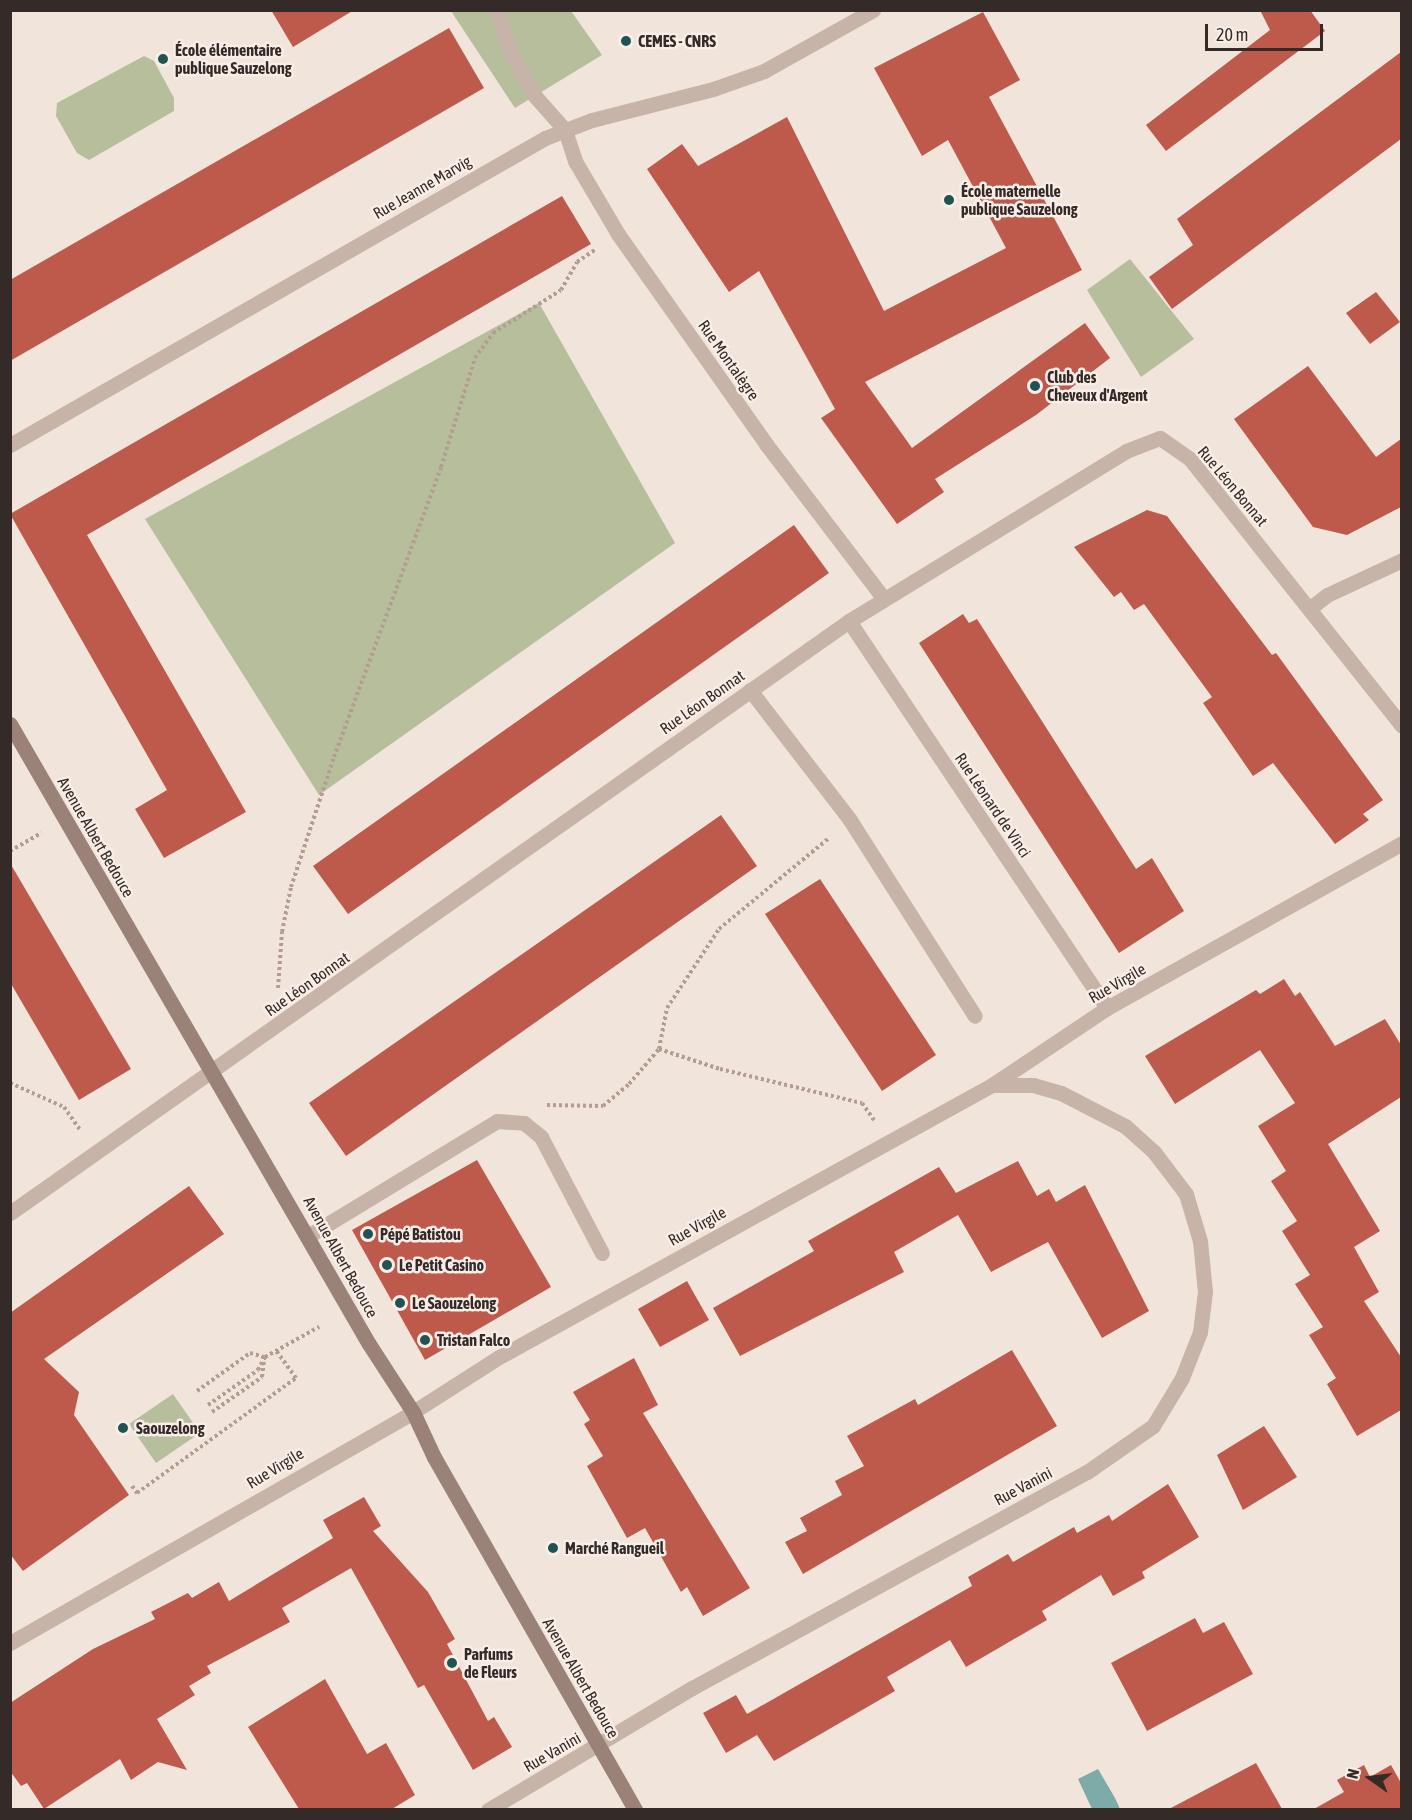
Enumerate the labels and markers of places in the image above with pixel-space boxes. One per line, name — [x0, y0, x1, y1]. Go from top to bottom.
place label: CEMES - CNRS — [638, 31, 716, 51]
marker: CEMES - CNRS — [619, 34, 633, 48]
place label: École élémentaire publique Sauzelong — [175, 40, 292, 78]
marker: École élémentaire publique Sauzelong — [156, 52, 170, 66]
place label: École maternelle publique Sauzelong — [961, 181, 1078, 219]
marker: École maternelle publique Sauzelong — [942, 193, 956, 207]
place label: Club des Cheveux d'Argent — [1047, 367, 1148, 405]
marker: Club des Cheveux d'Argent — [1028, 379, 1042, 393]
place label: Pépé Batistou — [380, 1224, 461, 1244]
marker: Pépé Batistou — [361, 1227, 375, 1241]
place label: Le Petit Casino — [399, 1255, 484, 1275]
marker: Le Petit Casino — [380, 1258, 394, 1272]
place label: Le Saouzelong — [412, 1293, 496, 1313]
marker: Le Saouzelong — [393, 1296, 407, 1310]
place label: Tristan Falco — [437, 1330, 510, 1350]
marker: Tristan Falco — [418, 1333, 432, 1347]
place label: Saouzelong — [136, 1418, 205, 1438]
marker: Saouzelong — [114, 1419, 132, 1437]
place label: Marché Rangueil — [565, 1538, 664, 1558]
marker: Marché Rangueil — [546, 1541, 560, 1555]
place label: Parfums de Fleurs — [464, 1644, 517, 1682]
marker: Parfums de Fleurs — [445, 1656, 459, 1670]

